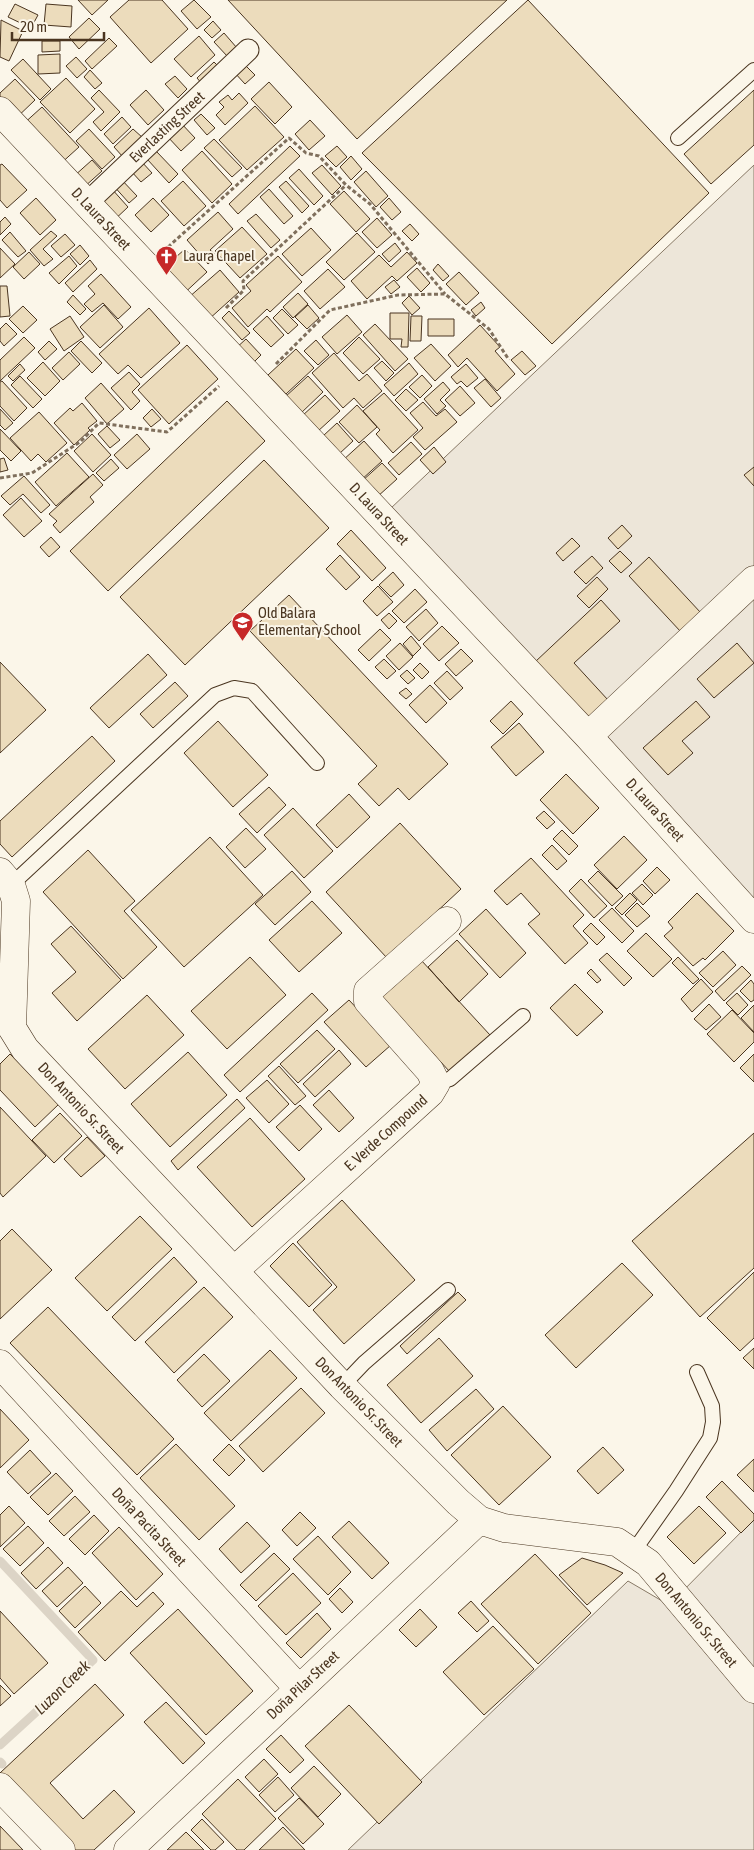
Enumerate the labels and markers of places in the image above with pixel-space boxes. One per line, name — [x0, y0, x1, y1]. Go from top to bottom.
church icon: Laura Chapel — [155, 244, 179, 275]
place label: Laura Chapel — [183, 247, 255, 264]
place label: Old Balara Elementary School — [258, 604, 361, 638]
school or university icon: Old Balara Elementary School — [230, 610, 254, 641]

